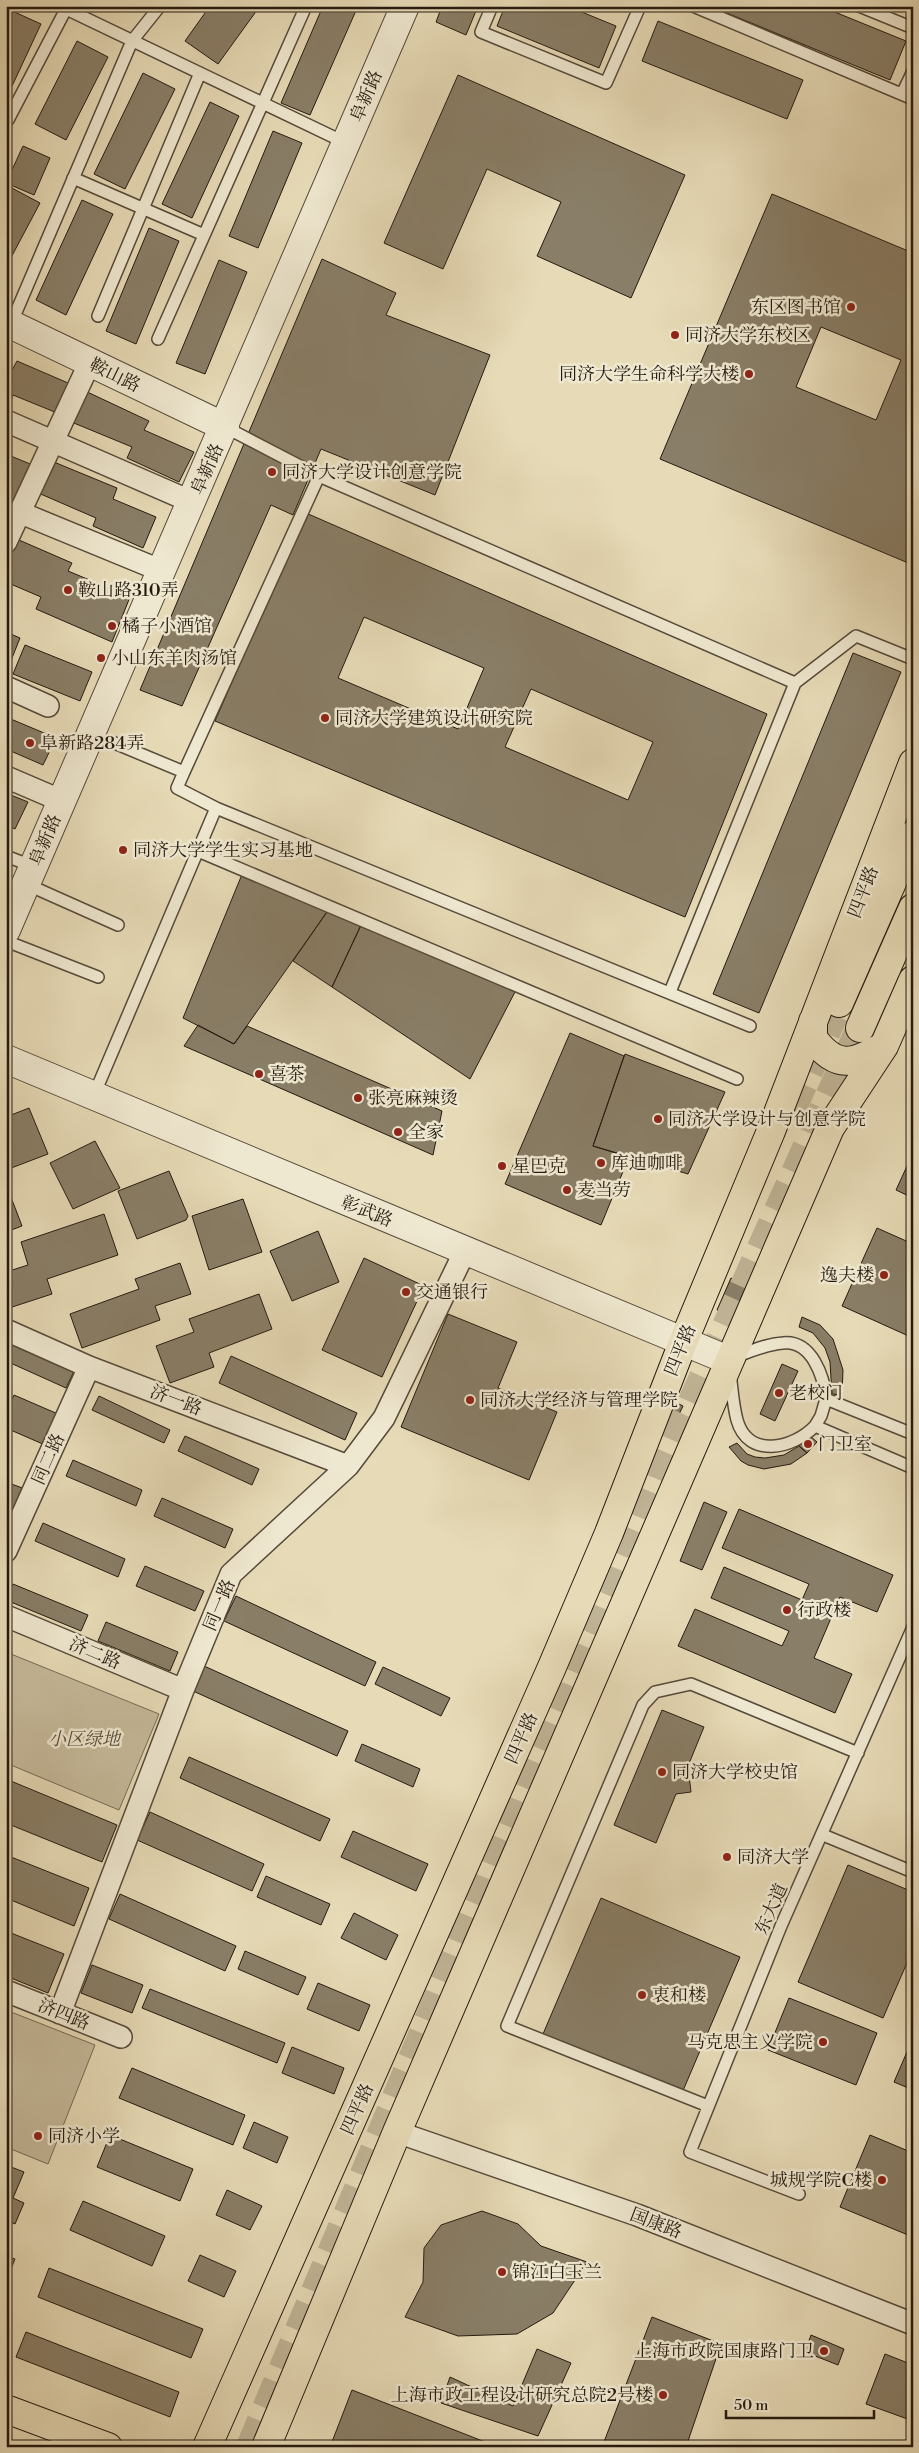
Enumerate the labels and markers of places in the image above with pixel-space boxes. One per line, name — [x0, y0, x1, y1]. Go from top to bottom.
place label: 东区图书馆 — [751, 296, 841, 319]
marker: 东区图书馆 — [845, 301, 857, 313]
place label: 同济大学东校区 — [685, 324, 811, 347]
marker: 同济大学东校区 — [669, 329, 681, 341]
place label: 同济大学生命科学大楼 — [559, 363, 739, 386]
marker: 同济大学生命科学大楼 — [743, 368, 755, 380]
place label: 同济大学设计创意学院 — [282, 461, 462, 484]
marker: 同济大学设计创意学院 — [266, 466, 278, 478]
place label: 鞍山路310弄 — [78, 579, 179, 602]
marker: 鞍山路310弄 — [62, 584, 74, 596]
place label: 橘子小酒馆 — [122, 615, 212, 638]
marker: 橘子小酒馆 — [106, 620, 118, 632]
place label: 小山东羊肉汤馆 — [111, 647, 237, 670]
marker: 小山东羊肉汤馆 — [95, 652, 107, 664]
place label: 同济大学建筑设计研究院 — [335, 707, 533, 730]
marker: 同济大学建筑设计研究院 — [319, 712, 331, 724]
place label: 阜新路284弄 — [40, 732, 144, 755]
marker: 阜新路284弄 — [24, 737, 36, 749]
place label: 同济大学学生实习基地 — [133, 839, 313, 862]
marker: 同济大学学生实习基地 — [117, 844, 129, 856]
place label: 喜茶 — [269, 1063, 305, 1086]
marker: 喜茶 — [253, 1068, 265, 1080]
place label: 张亮麻辣烫 — [368, 1087, 458, 1110]
marker: 张亮麻辣烫 — [352, 1092, 364, 1104]
place label: 同济大学设计与创意学院 — [668, 1108, 866, 1131]
marker: 同济大学设计与创意学院 — [652, 1113, 664, 1125]
place label: 全家 — [408, 1121, 444, 1144]
marker: 全家 — [392, 1126, 404, 1138]
place label: 库迪咖啡 — [611, 1152, 683, 1175]
place label: 星巴克 — [512, 1155, 566, 1178]
marker: 库迪咖啡 — [595, 1157, 607, 1169]
marker: 星巴克 — [496, 1160, 508, 1172]
place label: 麦当劳 — [577, 1179, 631, 1202]
marker: 麦当劳 — [561, 1184, 573, 1196]
place label: 逸夫楼 — [820, 1264, 874, 1287]
marker: 逸夫楼 — [878, 1269, 890, 1281]
place label: 交通银行 — [416, 1281, 488, 1304]
marker: 交通银行 — [400, 1286, 412, 1298]
place label: 老校门 — [789, 1382, 843, 1405]
marker: 老校门 — [773, 1387, 785, 1399]
place label: 同济大学经济与管理学院 — [480, 1389, 678, 1412]
marker: 同济大学经济与管理学院 — [464, 1394, 476, 1406]
place label: 门卫室 — [818, 1433, 872, 1456]
marker: 门卫室 — [802, 1438, 814, 1450]
place label: 行政楼 — [797, 1599, 851, 1622]
marker: 行政楼 — [781, 1604, 793, 1616]
place label: 同济大学校史馆 — [672, 1761, 798, 1784]
marker: 同济大学校史馆 — [656, 1766, 668, 1778]
place label: 同济大学 — [737, 1846, 809, 1869]
marker: 同济大学 — [721, 1851, 733, 1863]
place label: 衷和楼 — [652, 1984, 706, 2007]
marker: 衷和楼 — [636, 1989, 648, 2001]
place label: 马克思主义学院 — [687, 2031, 813, 2054]
marker: 马克思主义学院 — [817, 2036, 829, 2048]
place label: 同济小学 — [48, 2125, 120, 2148]
marker: 同济小学 — [32, 2130, 44, 2142]
place label: 城规学院C楼 — [770, 2169, 872, 2192]
marker: 城规学院C楼 — [876, 2174, 888, 2186]
place label: 锦江白玉兰 — [512, 2261, 602, 2284]
marker: 锦江白玉兰 — [496, 2266, 508, 2278]
place label: 上海市政院国康路门卫 — [634, 2340, 814, 2363]
marker: 上海市政院国康路门卫 — [818, 2345, 830, 2357]
place label: 上海市政工程设计研究总院2号楼 — [391, 2384, 653, 2407]
marker: 上海市政工程设计研究总院2号楼 — [657, 2389, 669, 2401]

